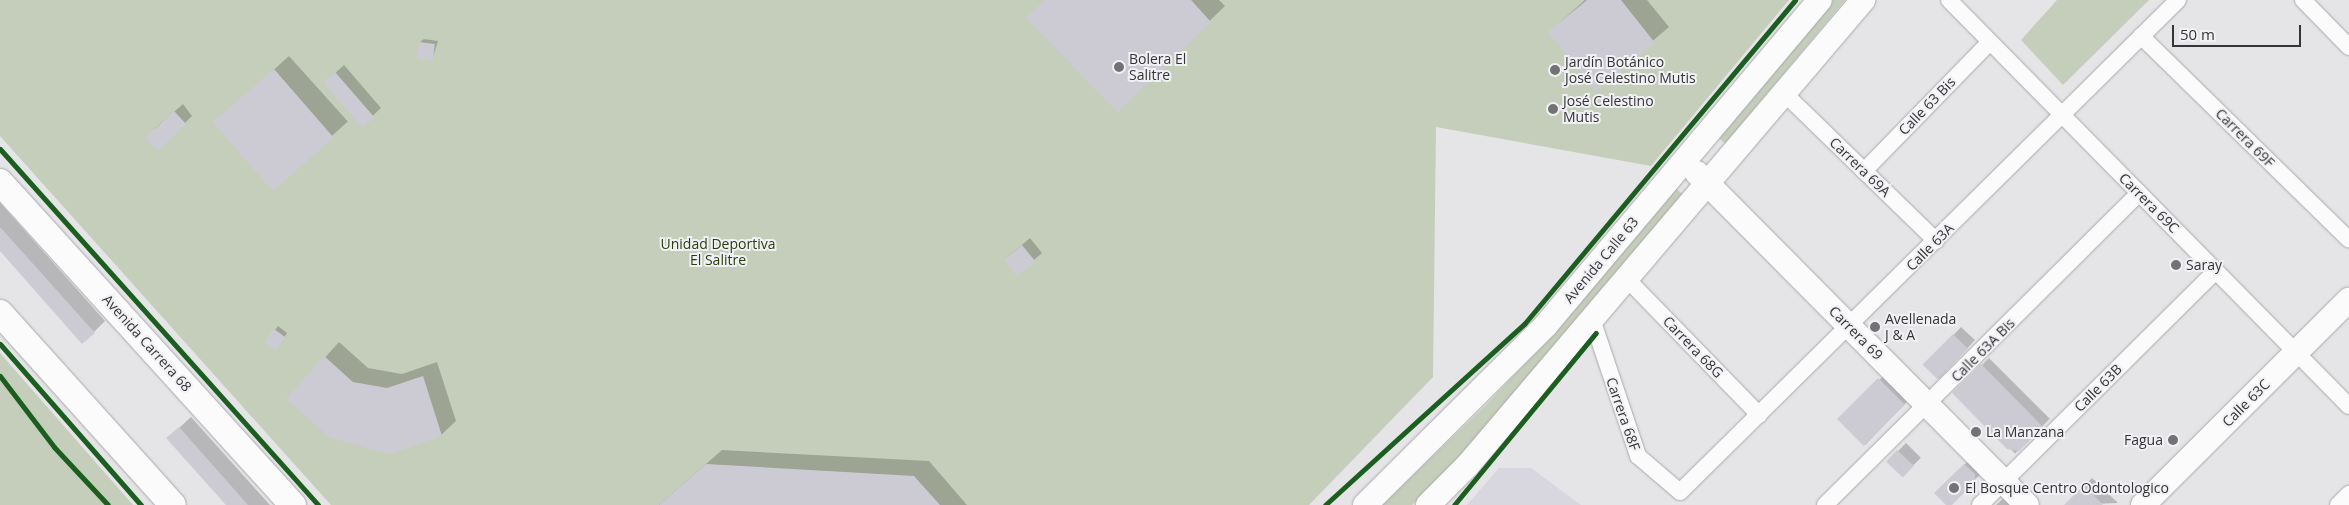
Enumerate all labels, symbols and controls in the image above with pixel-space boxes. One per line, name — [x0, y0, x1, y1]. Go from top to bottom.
scale bar — [2174, 15, 2303, 47]
text: 50 m — [2180, 24, 2215, 44]
place label: Bolera El Salitre — [1129, 51, 1186, 84]
place label: Jardín Botánico José Celestino Mutis — [1565, 54, 1696, 86]
marker: Bolera El Salitre — [1113, 61, 1125, 73]
marker: Jardín Botánico José Celestino Mutis — [1549, 64, 1561, 76]
street label: Calle 63 Bis — [1895, 74, 1959, 138]
place label: José Celestino Mutis — [1563, 93, 1654, 125]
marker: José Celestino Mutis — [1547, 103, 1559, 115]
street label: Carrera 69F — [2212, 105, 2278, 171]
street label: Carrera 69A — [1826, 134, 1894, 200]
street label: Carrera 69C — [2116, 170, 2182, 236]
street label: Avenida Calle 63 — [1560, 214, 1642, 306]
street label: Calle 63A — [1903, 220, 1957, 274]
park label: Unidad Deportiva El Salitre — [661, 236, 775, 268]
place label: Saray — [2186, 257, 2222, 273]
marker: Saray — [2170, 259, 2182, 271]
street label: Avenida Carrera 68 — [99, 291, 195, 395]
street label: Carrera 69 — [1826, 303, 1886, 363]
place label: Avellenada J & A — [1885, 311, 1956, 344]
street label: Carrera 68G — [1659, 313, 1727, 381]
street label: Calle 63A Bis — [1948, 315, 2018, 385]
marker: Avellenada J & A — [1869, 321, 1881, 333]
street label: Calle 63B — [2071, 361, 2125, 415]
street label: Carrera 68F — [1603, 375, 1643, 453]
street label: Calle 63C — [2219, 376, 2273, 430]
place label: La Manzana — [1986, 424, 2064, 440]
marker: La Manzana — [1970, 426, 1982, 438]
place label: Fagua — [2124, 432, 2163, 448]
marker: Fagua — [2167, 434, 2179, 446]
place label: El Bosque Centro Odontologico — [1965, 480, 2169, 496]
marker: El Bosque Centro Odontologico — [1947, 481, 1961, 495]

